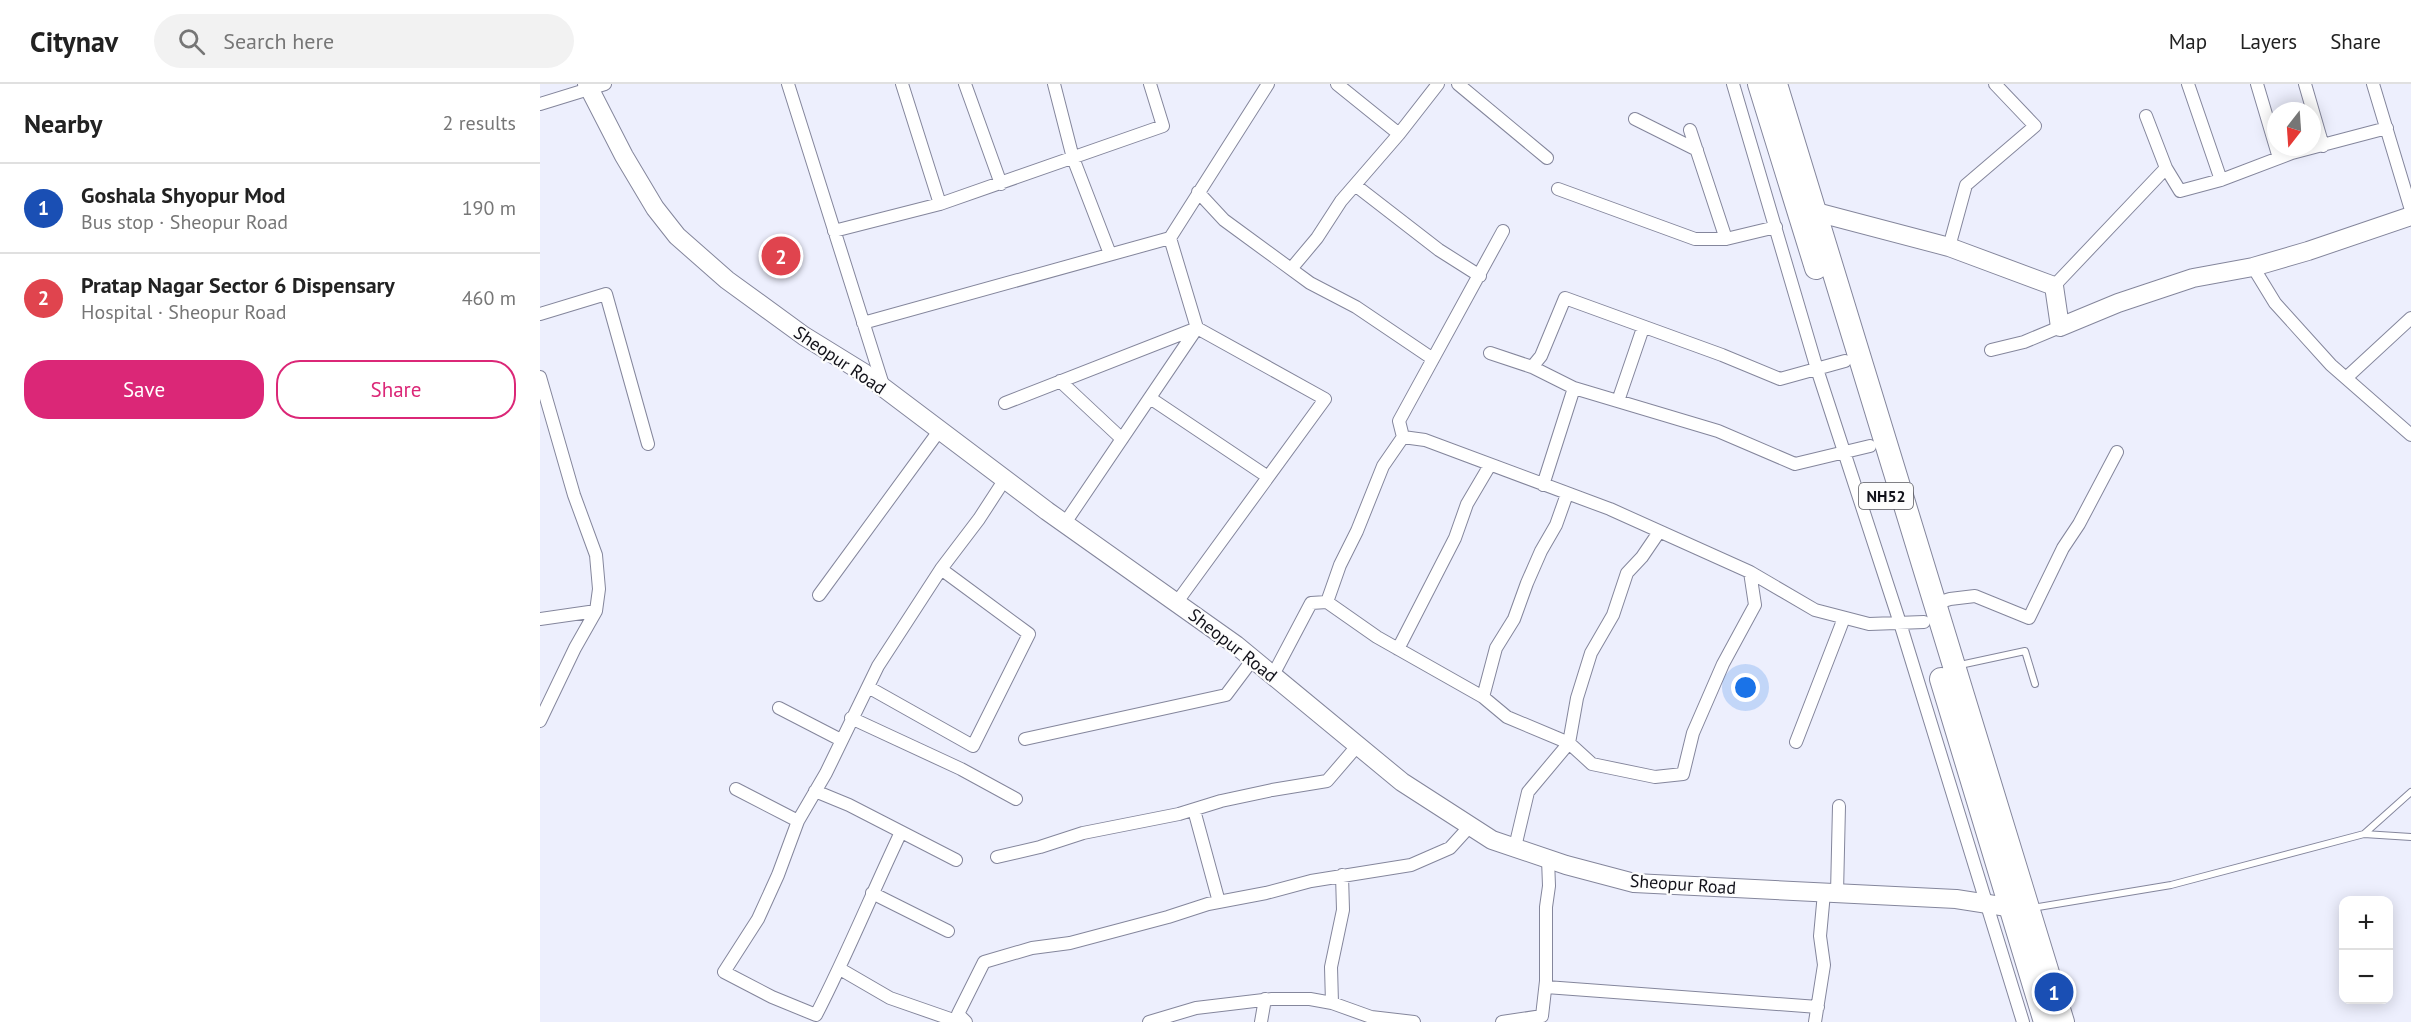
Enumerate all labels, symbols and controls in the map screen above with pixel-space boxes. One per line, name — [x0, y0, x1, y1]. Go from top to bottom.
search box — [154, 14, 574, 68]
text: Citynav — [30, 23, 118, 60]
icon: search — [175, 25, 208, 58]
text: Search here — [223, 27, 334, 55]
text: Map — [2169, 28, 2207, 55]
text: Layers — [2240, 28, 2297, 55]
text: Share — [2330, 28, 2381, 55]
north arrow — [2267, 102, 2321, 156]
text: Nearby — [24, 107, 102, 140]
text: 2 results — [443, 110, 516, 136]
text: Goshala Shyopur Mod — [81, 181, 285, 209]
text: 1 — [38, 195, 49, 221]
text: 190 m — [462, 195, 516, 221]
text: Bus stop · Sheopur Road — [81, 209, 288, 235]
pin: 2 — [762, 234, 800, 279]
text: Pratap Nagar Sector 6 Dispensary — [81, 271, 395, 299]
text: 2 — [38, 285, 49, 311]
text: 460 m — [462, 285, 516, 311]
text: Hospital · Sheopur Road — [81, 299, 287, 325]
street label: Sheopur Road — [789, 321, 891, 399]
button: Save — [24, 360, 264, 419]
button: Share — [276, 360, 516, 419]
road number: NH52 — [1859, 483, 1913, 509]
street label: Sheopur Road — [1184, 603, 1282, 687]
your location — [1731, 673, 1760, 702]
street label: Sheopur Road — [1629, 869, 1737, 899]
map controls — [2339, 896, 2393, 1004]
button: + — [2339, 896, 2393, 950]
button: − — [2339, 950, 2393, 1004]
pin: 1 — [2034, 970, 2074, 1014]

